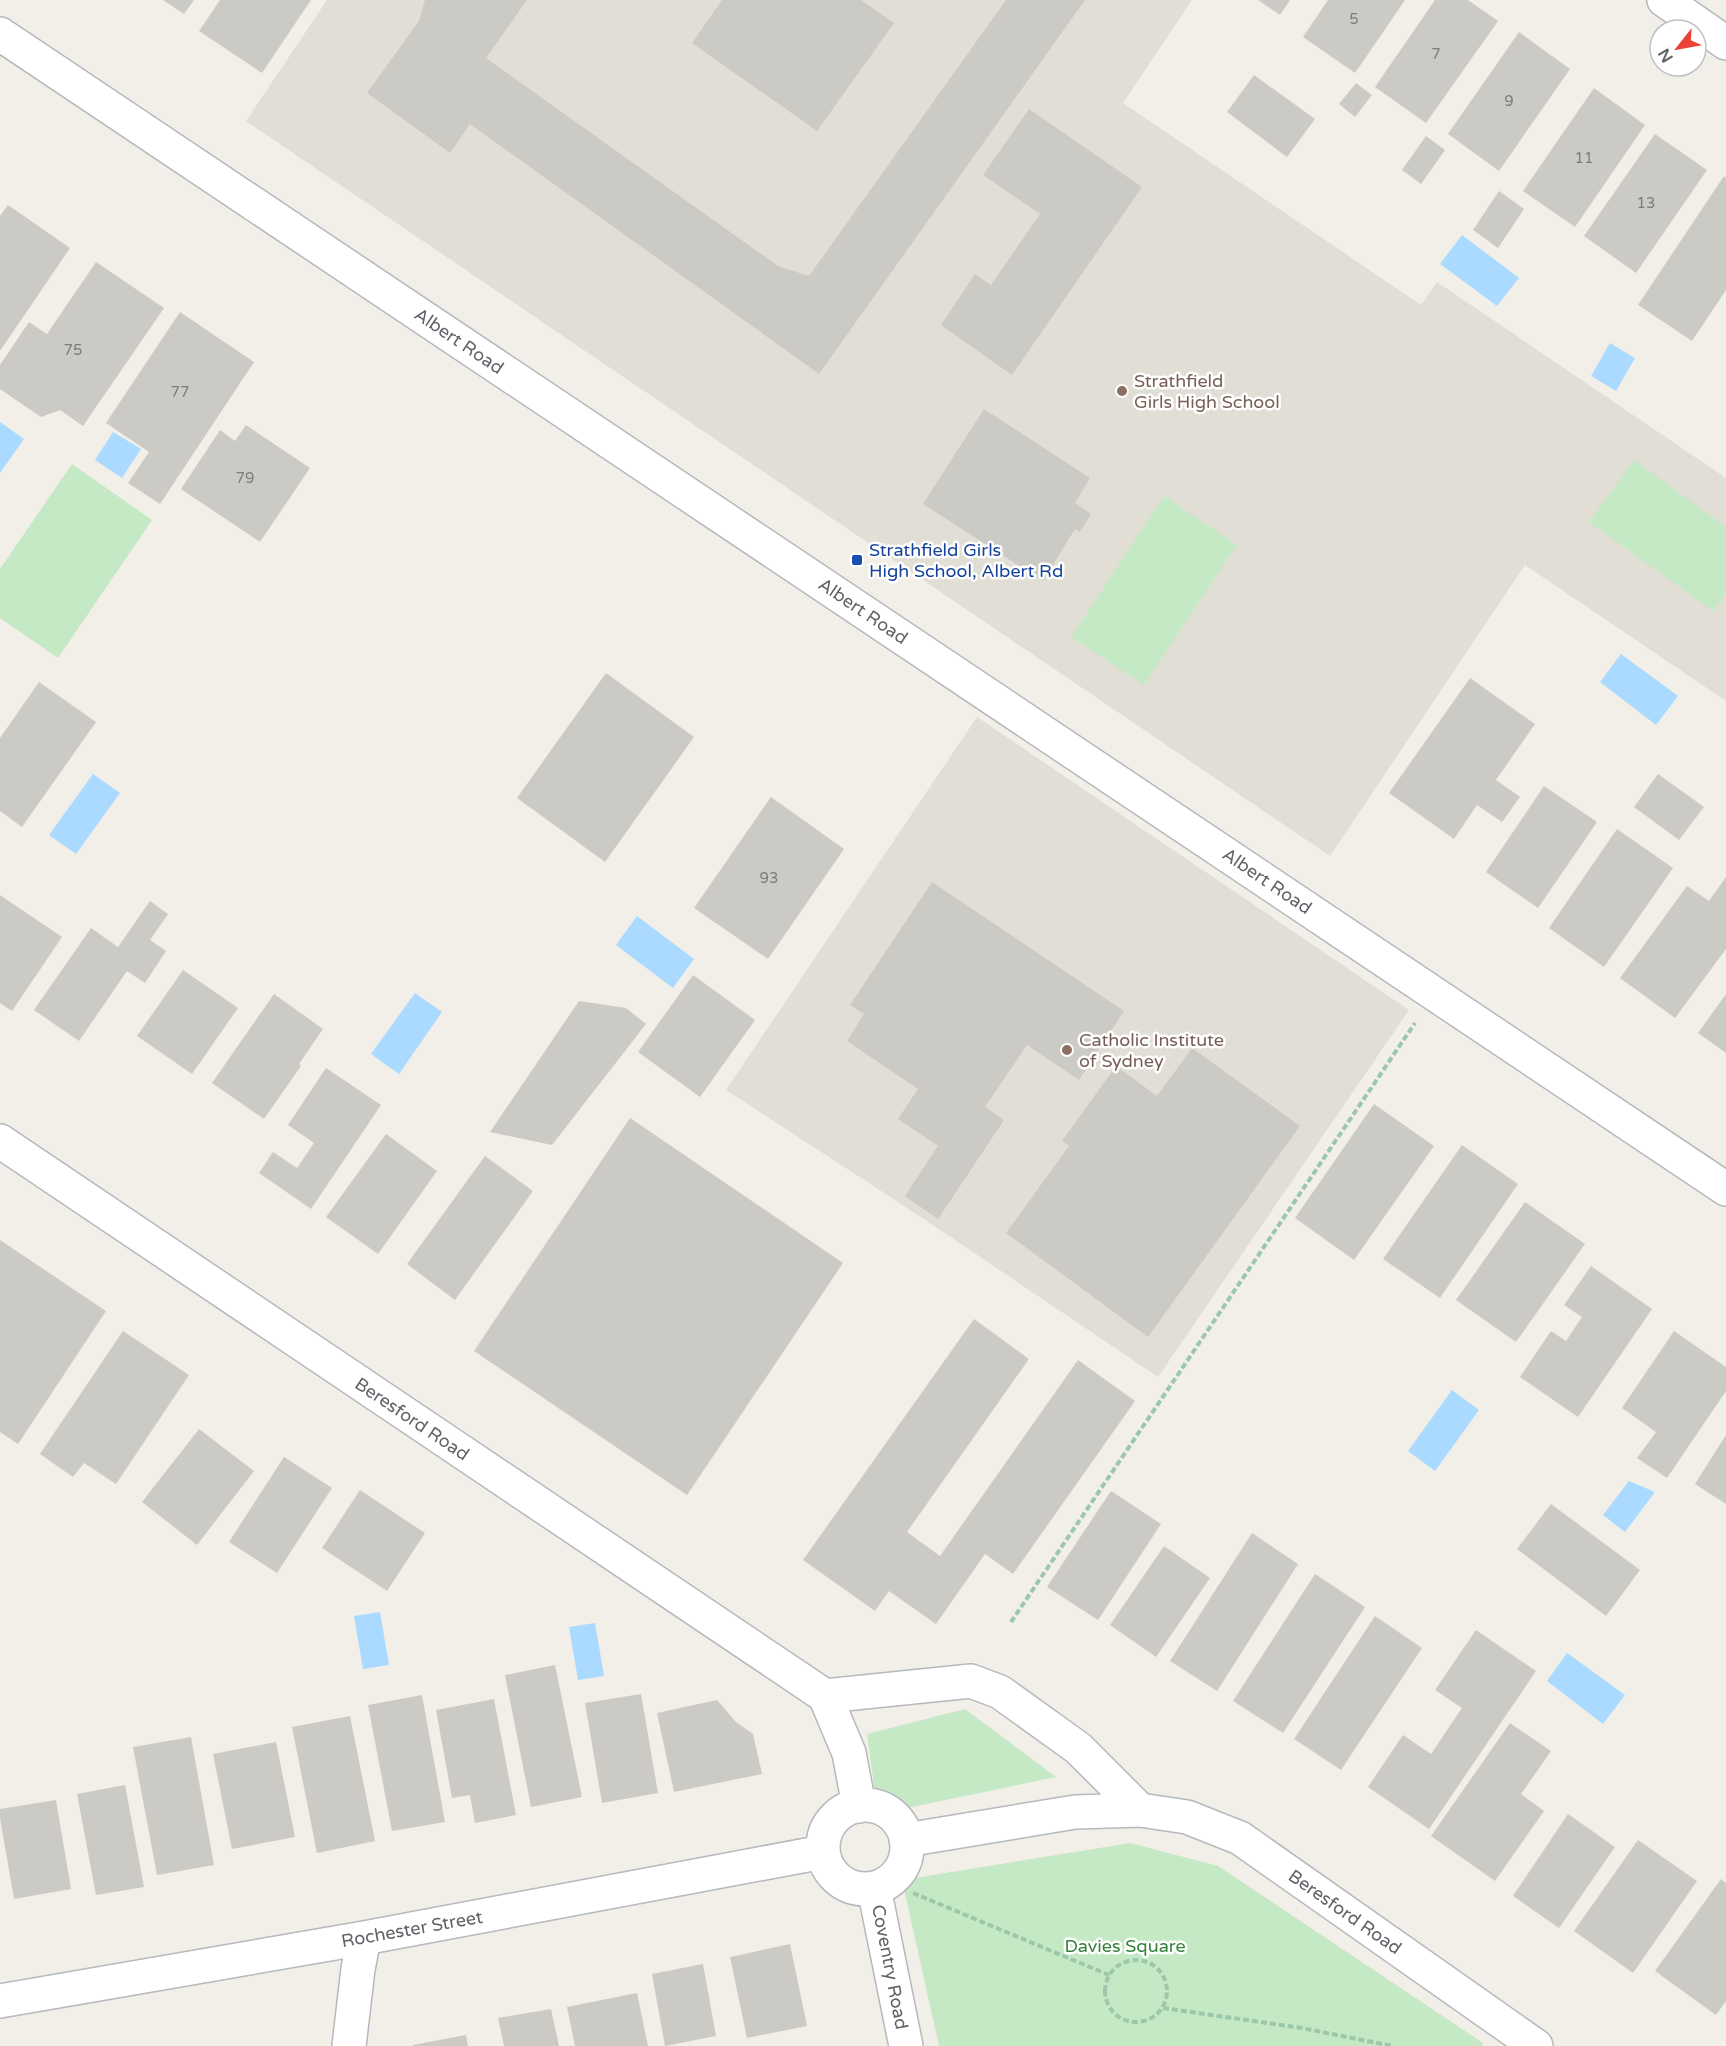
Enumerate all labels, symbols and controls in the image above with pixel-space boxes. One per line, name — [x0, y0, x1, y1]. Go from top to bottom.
house number: 5 — [1349, 10, 1359, 28]
north arrow — [1648, 18, 1708, 78]
house number: 7 — [1431, 45, 1441, 63]
text: N — [1654, 45, 1678, 66]
house number: 9 — [1504, 92, 1514, 110]
house number: 11 — [1575, 149, 1593, 167]
house number: 13 — [1637, 194, 1655, 212]
street label: Albert Road — [410, 303, 508, 379]
house number: 75 — [64, 341, 82, 359]
place label: Strathfield Girls High School — [1134, 370, 1280, 413]
house number: 77 — [171, 383, 189, 401]
marker: Strathfield Girls High School — [1115, 384, 1129, 398]
house number: 79 — [236, 469, 254, 487]
place label: Strathfield Girls High School, Albert Rd — [869, 539, 1063, 582]
marker: Strathfield Girls High School, Albert Rd — [850, 553, 864, 567]
street label: Albert Road — [814, 573, 912, 649]
street label: Albert Road — [1218, 843, 1316, 919]
house number: 93 — [760, 869, 778, 887]
place label: Catholic Institute of Sydney — [1079, 1029, 1224, 1072]
marker: Catholic Institute of Sydney — [1060, 1043, 1074, 1057]
street label: Beresford Road — [351, 1373, 473, 1465]
street label: Beresford Road — [1284, 1865, 1406, 1959]
street label: Coventry Road — [867, 1903, 913, 2031]
street label: Rochester Street — [340, 1906, 484, 1952]
park label: Davies Square — [1064, 1935, 1186, 1957]

